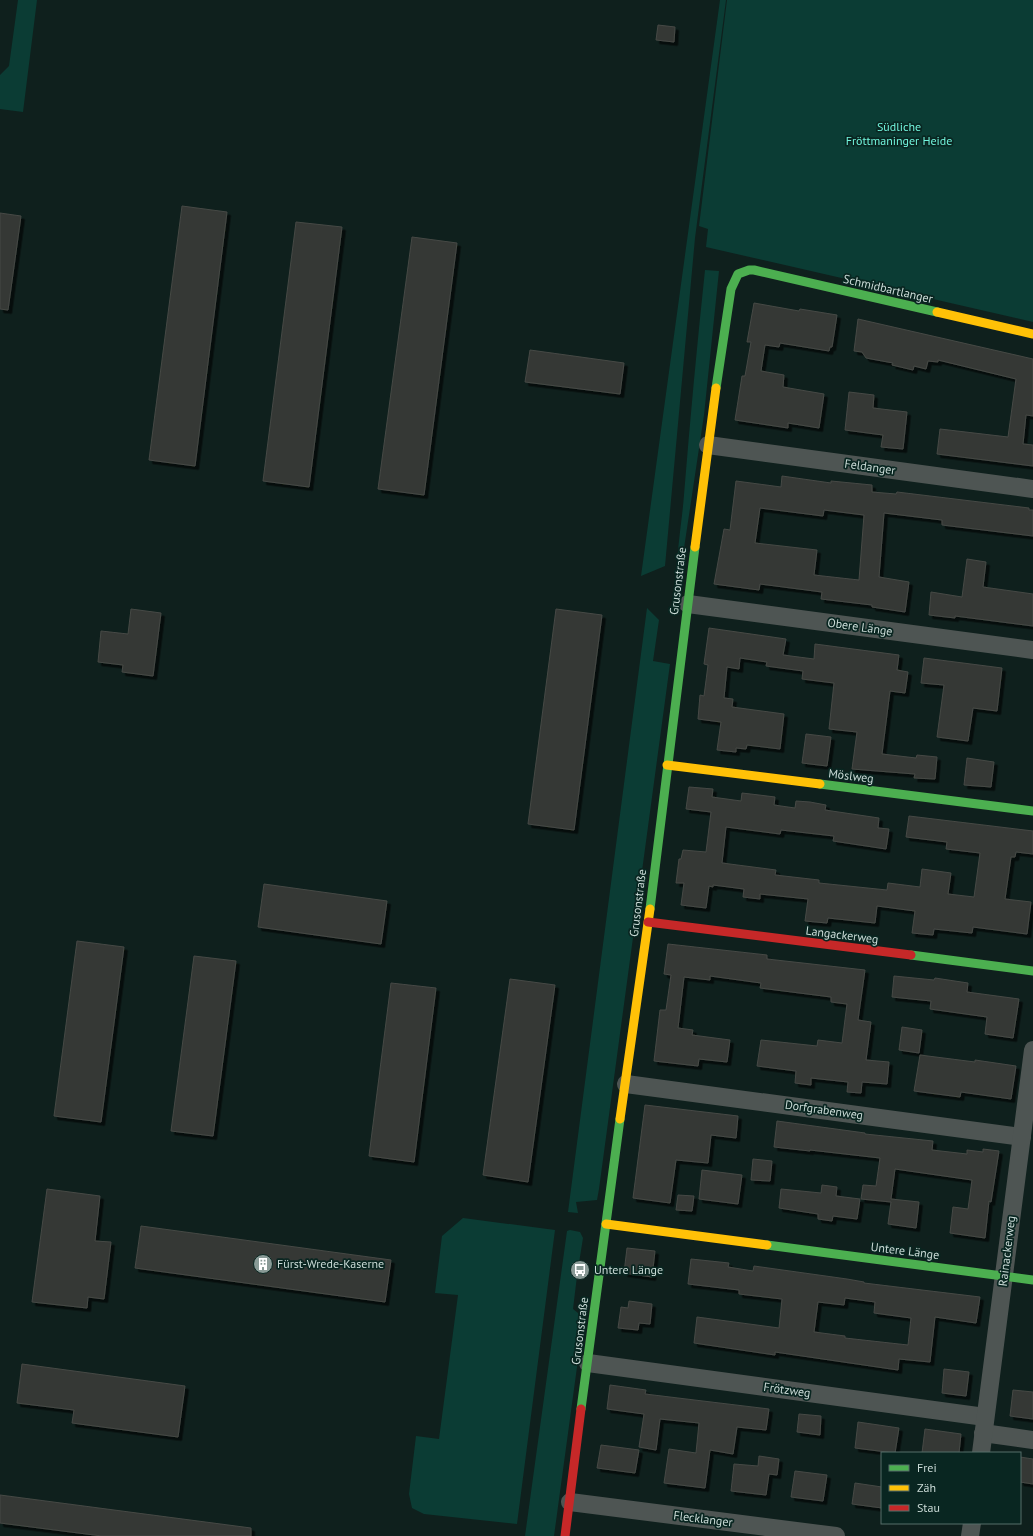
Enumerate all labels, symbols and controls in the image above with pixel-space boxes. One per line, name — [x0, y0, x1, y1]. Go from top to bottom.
park label: Südliche Fröttmaninger Heide — [846, 119, 952, 148]
street label: Schmidbartlanger — [842, 271, 934, 306]
street label: Feldanger — [844, 456, 897, 478]
street label: Grusonstraße — [666, 546, 689, 616]
street label: Obere Länge — [827, 615, 894, 638]
street label: Möslweg — [828, 765, 875, 786]
street label: Grusonstraße — [626, 868, 649, 938]
street label: Langackerweg — [805, 923, 879, 946]
street label: Dorfgrabenweg — [784, 1097, 864, 1122]
street label: Rainackerweg — [995, 1215, 1018, 1287]
street label: Untere Länge — [870, 1239, 940, 1262]
building icon: Fürst-Wrede-Kaserne — [252, 1253, 274, 1275]
place label: Fürst-Wrede-Kaserne — [277, 1256, 384, 1271]
bus stop icon: Untere Länge — [569, 1259, 591, 1281]
place label: Untere Länge — [594, 1262, 663, 1277]
street label: Grusonstraße — [568, 1296, 591, 1366]
street label: Frötzweg — [763, 1379, 812, 1400]
legend — [881, 1452, 1021, 1524]
text: Frei — [917, 1460, 937, 1475]
text: Zäh — [917, 1480, 936, 1495]
text: Stau — [917, 1500, 940, 1515]
street label: Flecklanger — [673, 1507, 733, 1530]

